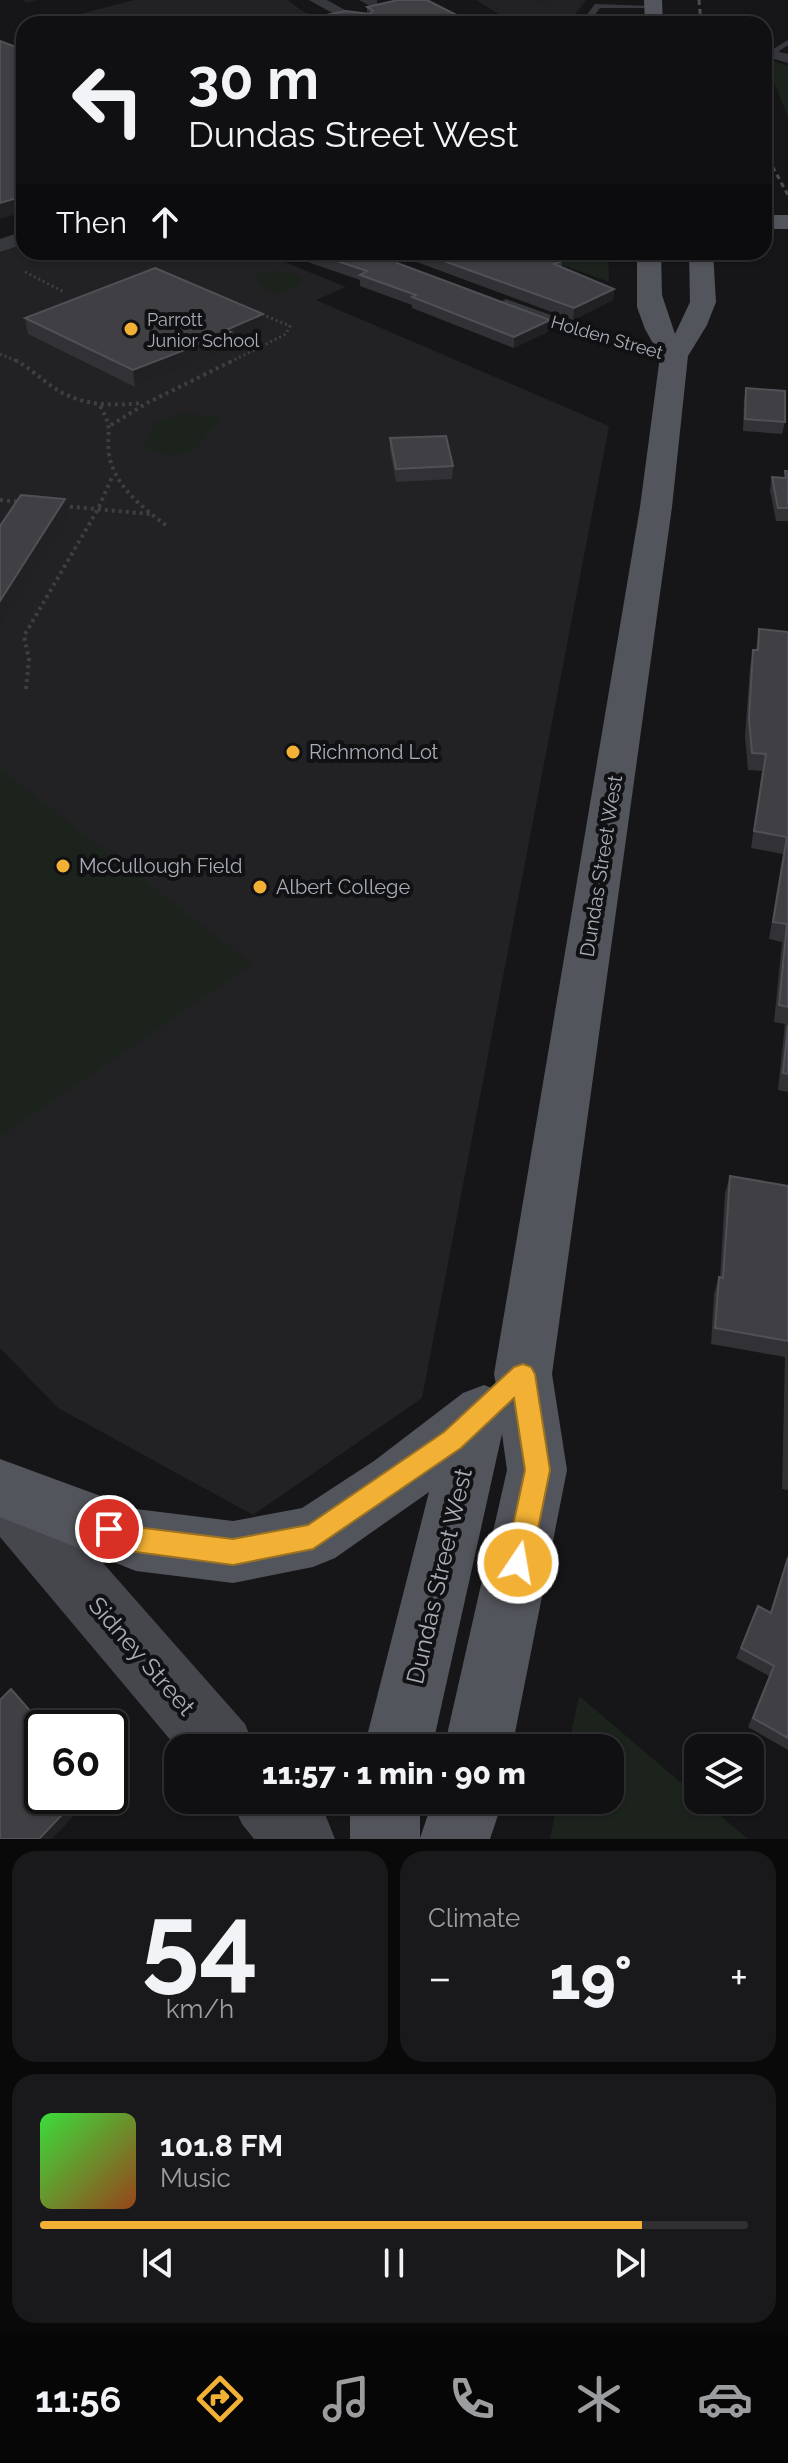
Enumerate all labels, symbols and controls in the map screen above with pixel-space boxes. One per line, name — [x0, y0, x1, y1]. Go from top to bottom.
text: 30 m — [188, 46, 319, 112]
icon: left — [56, 48, 160, 152]
text: Dundas Street West — [188, 113, 518, 155]
icon: ahead — [143, 200, 187, 244]
text: Then — [56, 205, 127, 240]
place label: Parrott Junior School — [147, 309, 260, 351]
street label: Holden Street — [549, 311, 665, 363]
marker: Parrott Junior School — [122, 320, 140, 338]
place label: Richmond Lot — [309, 740, 439, 764]
marker: Richmond Lot — [284, 743, 302, 761]
street label: Dundas Street West — [575, 773, 627, 958]
place label: McCullough Field — [79, 854, 242, 878]
marker: McCullough Field — [54, 857, 72, 875]
place label: Albert College — [276, 875, 410, 899]
marker: Albert College — [251, 878, 269, 896]
street label: Dundas Street West — [400, 1465, 478, 1687]
pin — [75, 1495, 143, 1563]
icon: arrive — [87, 1507, 131, 1551]
position arrow — [476, 1521, 560, 1605]
street label: Sidney Street — [83, 1591, 201, 1721]
speed limit sign: 60 — [24, 1710, 128, 1814]
map controls — [684, 1734, 764, 1814]
button: layers — [684, 1734, 764, 1814]
text: 11:57 · 1 min · 90 m — [262, 1756, 526, 1791]
text: 54 — [141, 1881, 259, 2003]
text: Climate — [428, 1903, 520, 1933]
text: 19° — [550, 1943, 632, 2013]
text: − — [428, 1952, 452, 2003]
text: + — [730, 1952, 748, 2003]
text: km/h — [166, 1994, 234, 2024]
text: 101.8 FM — [160, 2128, 283, 2163]
text: Music — [160, 2163, 231, 2193]
icon: previous — [136, 2241, 180, 2285]
icon: pause — [372, 2241, 416, 2285]
icon: next — [608, 2241, 652, 2285]
icon: directions — [192, 2371, 248, 2427]
icon: music — [318, 2371, 374, 2427]
icon: phone — [444, 2371, 500, 2427]
icon: climate — [571, 2371, 627, 2427]
icon: car — [697, 2371, 753, 2427]
text: 11:56 — [35, 2378, 121, 2420]

